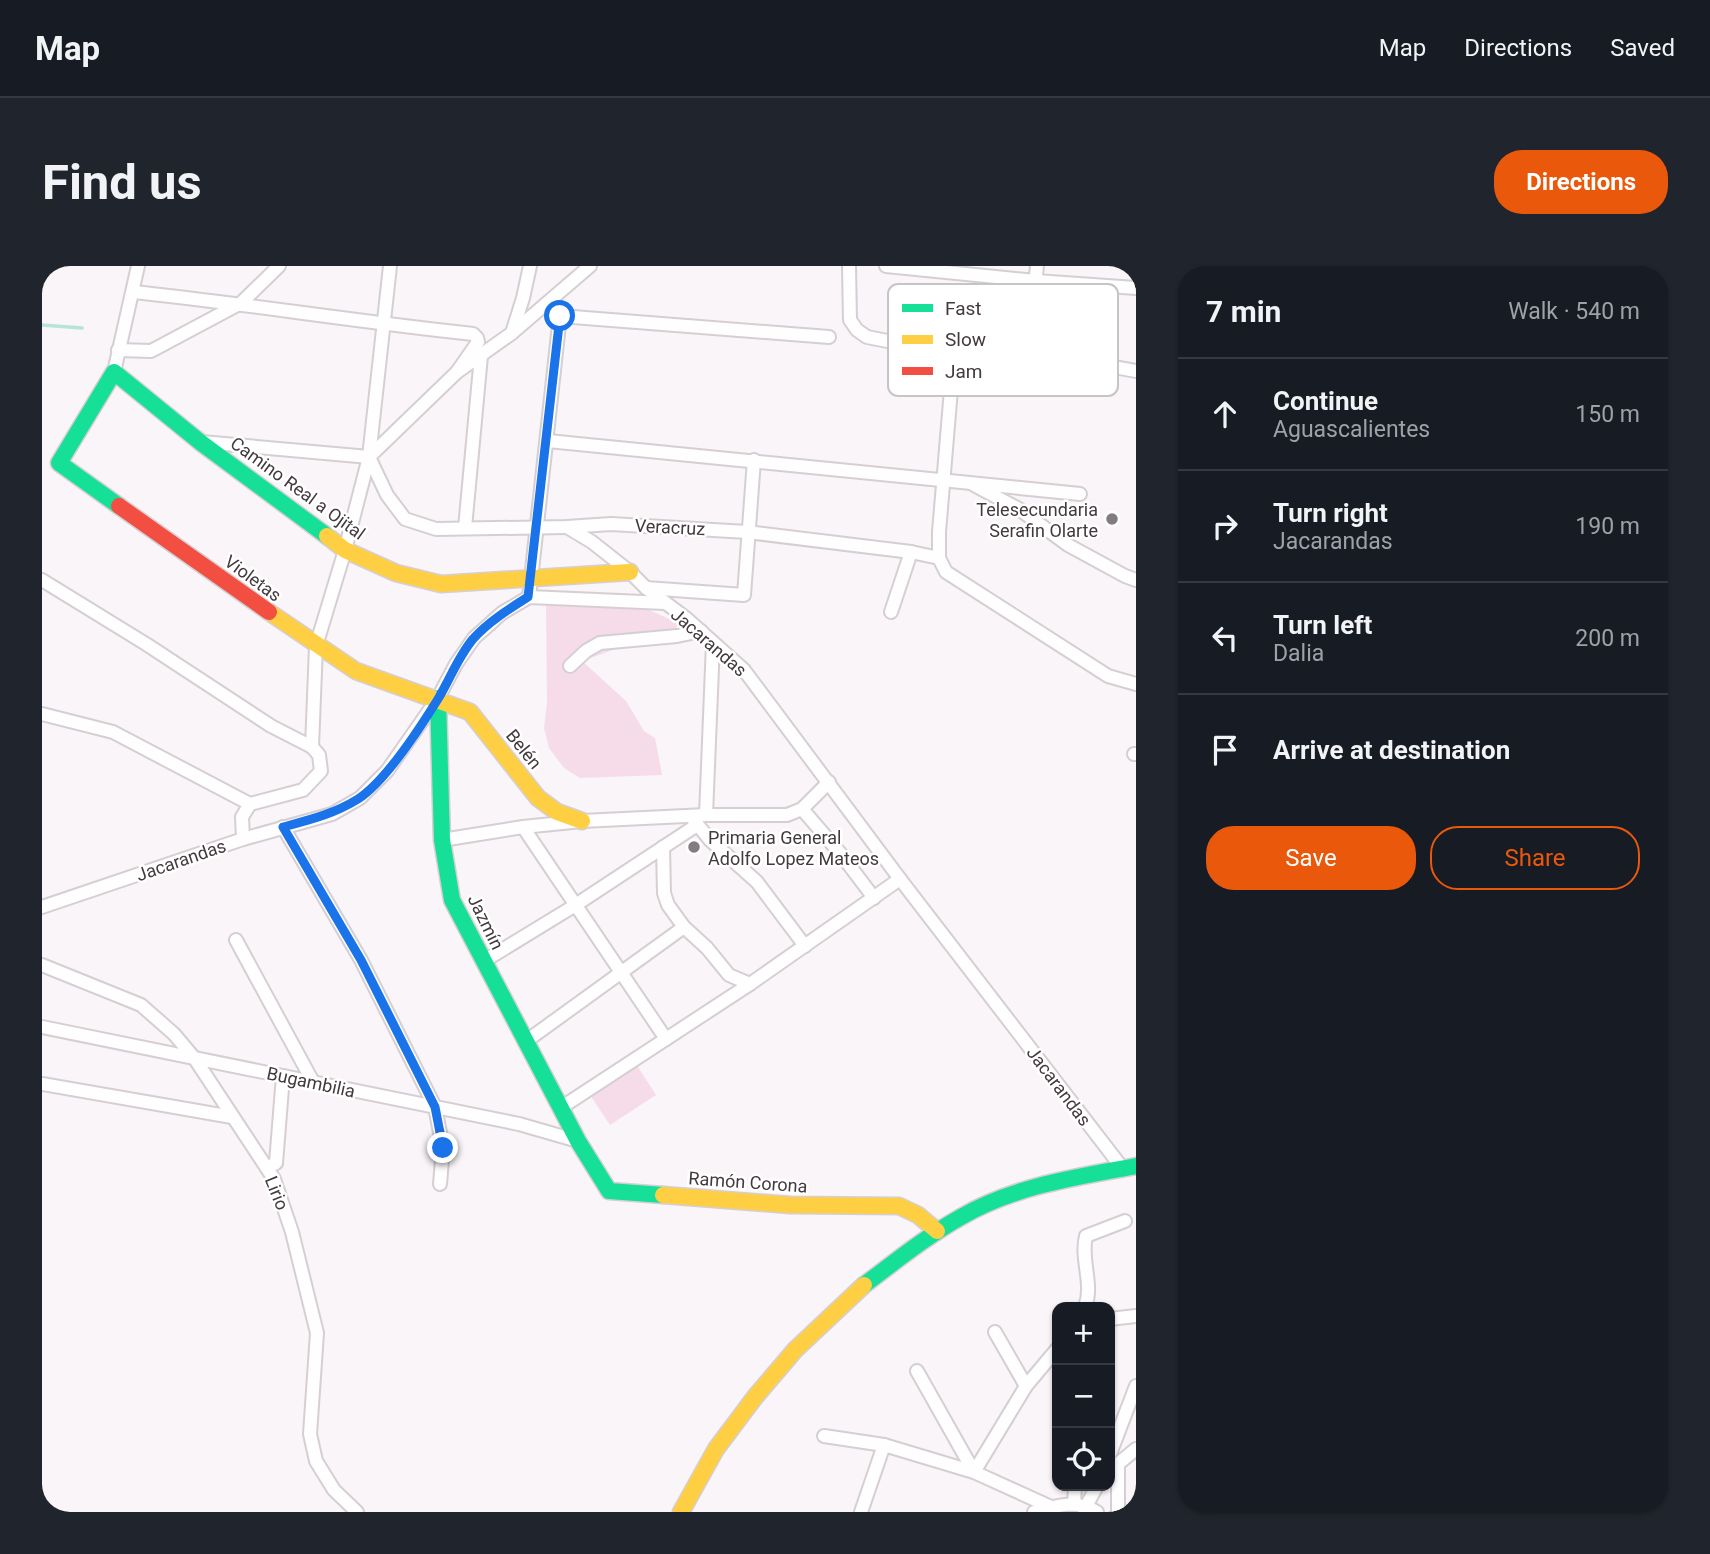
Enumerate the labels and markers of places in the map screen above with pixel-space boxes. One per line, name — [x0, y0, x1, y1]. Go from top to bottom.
place label: Telesecundaria Serafin Olarte — [976, 499, 1098, 541]
marker: Telesecundaria Serafin Olarte — [1104, 511, 1120, 527]
place label: Primaria General Adolfo Lopez Mateos — [708, 827, 879, 869]
marker: Primaria General Adolfo Lopez Mateos — [686, 839, 702, 855]

